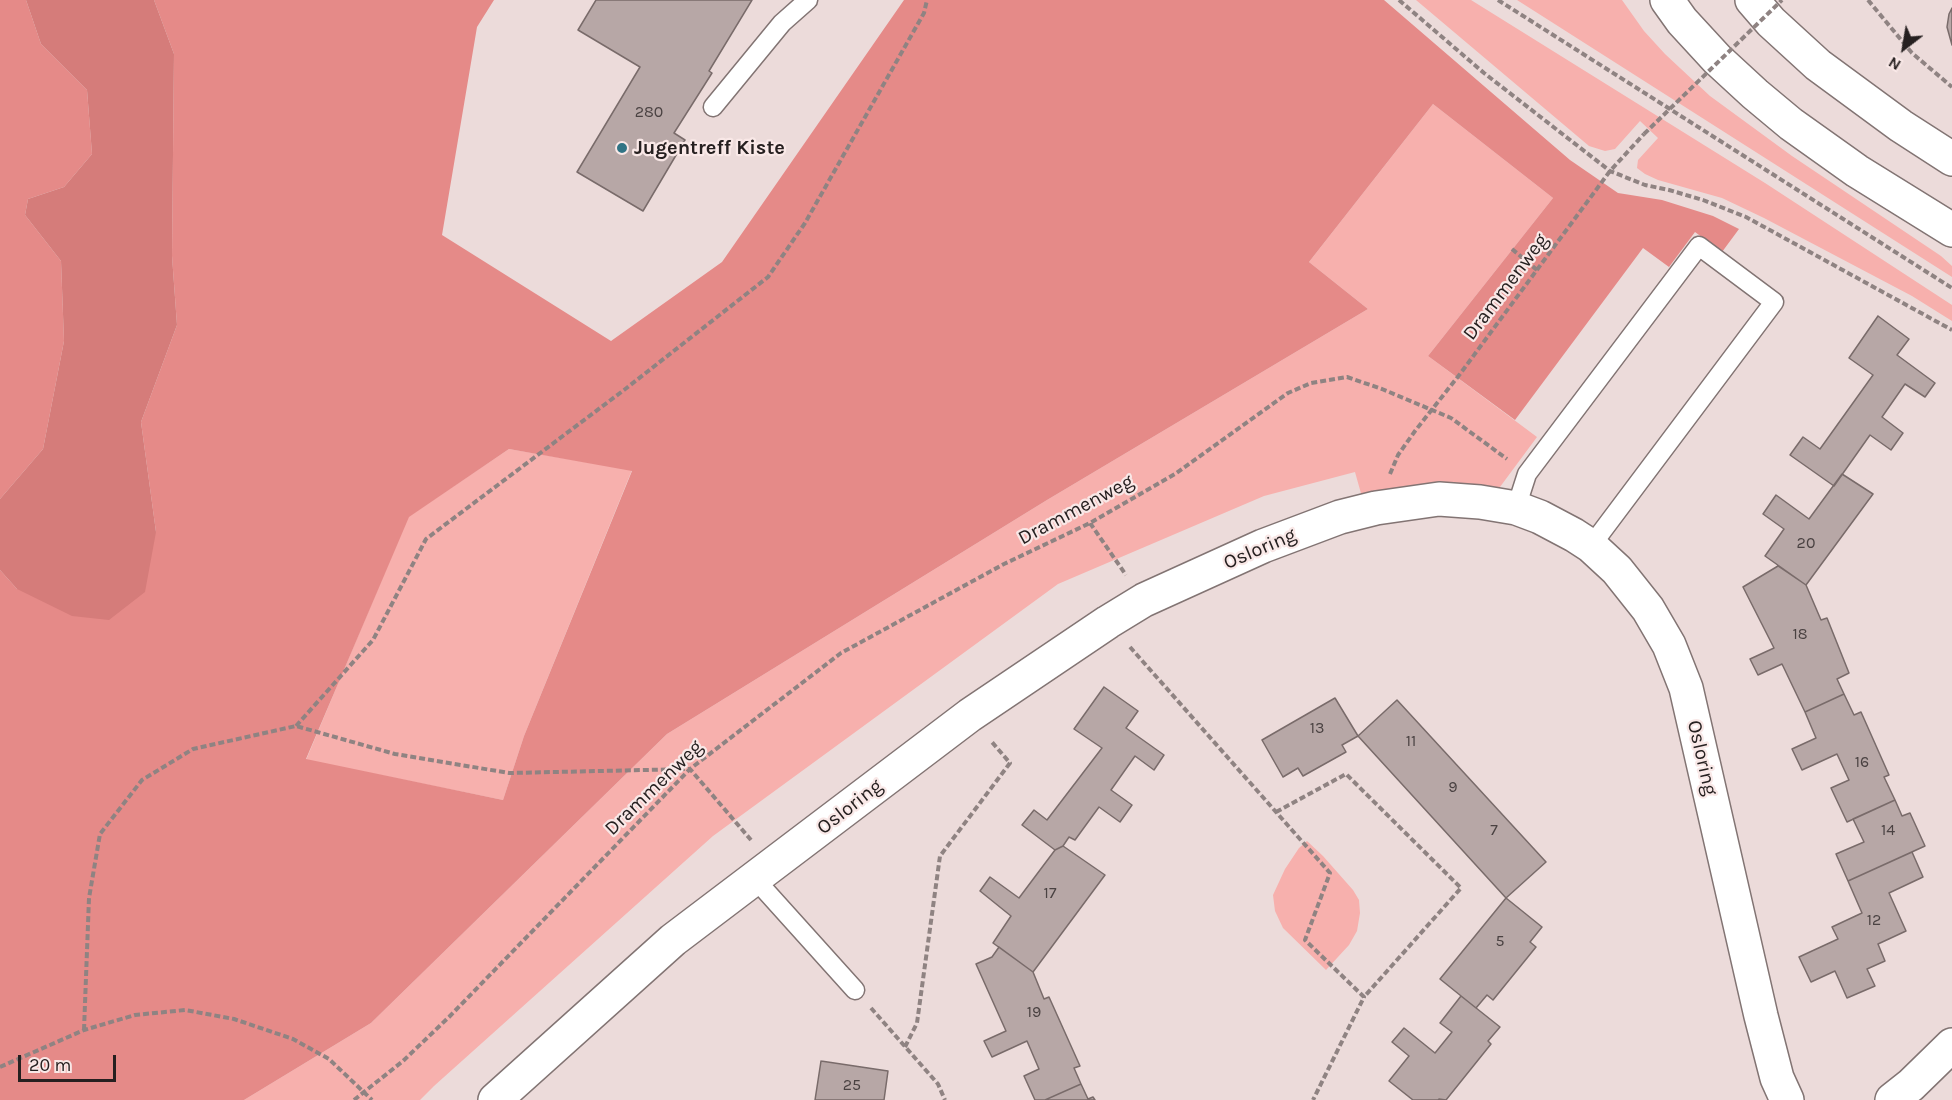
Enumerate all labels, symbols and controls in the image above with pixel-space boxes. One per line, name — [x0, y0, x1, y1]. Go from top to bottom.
north arrow — [1874, 18, 1934, 78]
text: N — [1885, 53, 1904, 75]
house number: 280 — [635, 102, 663, 122]
place label: Jugentreff Kiste — [634, 136, 785, 160]
marker: Jugentreff Kiste — [615, 141, 629, 155]
street label: Drammenweg — [1458, 229, 1554, 345]
street label: Drammenweg — [1014, 470, 1138, 550]
street label: Osloring — [1220, 523, 1300, 575]
house number: 20 — [1797, 533, 1815, 553]
house number: 18 — [1792, 624, 1808, 644]
house number: 13 — [1310, 718, 1324, 738]
street label: Osloring — [1682, 718, 1722, 798]
house number: 11 — [1406, 731, 1416, 751]
street label: Drammenweg — [600, 735, 708, 841]
house number: 16 — [1855, 752, 1869, 772]
street label: Osloring — [812, 774, 888, 840]
house number: 9 — [1448, 777, 1458, 797]
house number: 7 — [1490, 820, 1498, 840]
house number: 14 — [1881, 820, 1895, 840]
house number: 17 — [1044, 883, 1056, 903]
house number: 12 — [1867, 910, 1881, 930]
house number: 5 — [1495, 931, 1505, 951]
house number: 19 — [1027, 1002, 1041, 1022]
scale bar — [21, 1043, 118, 1081]
text: 20 m — [29, 1054, 71, 1076]
house number: 25 — [843, 1075, 861, 1095]

